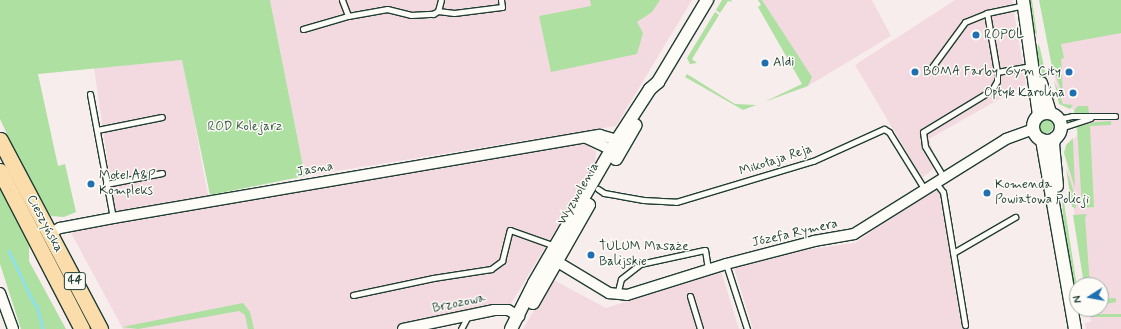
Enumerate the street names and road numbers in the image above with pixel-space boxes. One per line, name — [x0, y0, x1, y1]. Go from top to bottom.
street label: Mikołaja Reja — [737, 142, 815, 180]
street label: Jasna — [296, 159, 334, 181]
street label: Wyzwolenia — [555, 160, 603, 228]
street label: Cieszyńska — [22, 193, 66, 255]
street label: Józefa Rymera — [751, 217, 839, 251]
road number: 44 — [63, 271, 87, 291]
street label: Brzozowa — [431, 291, 487, 317]

